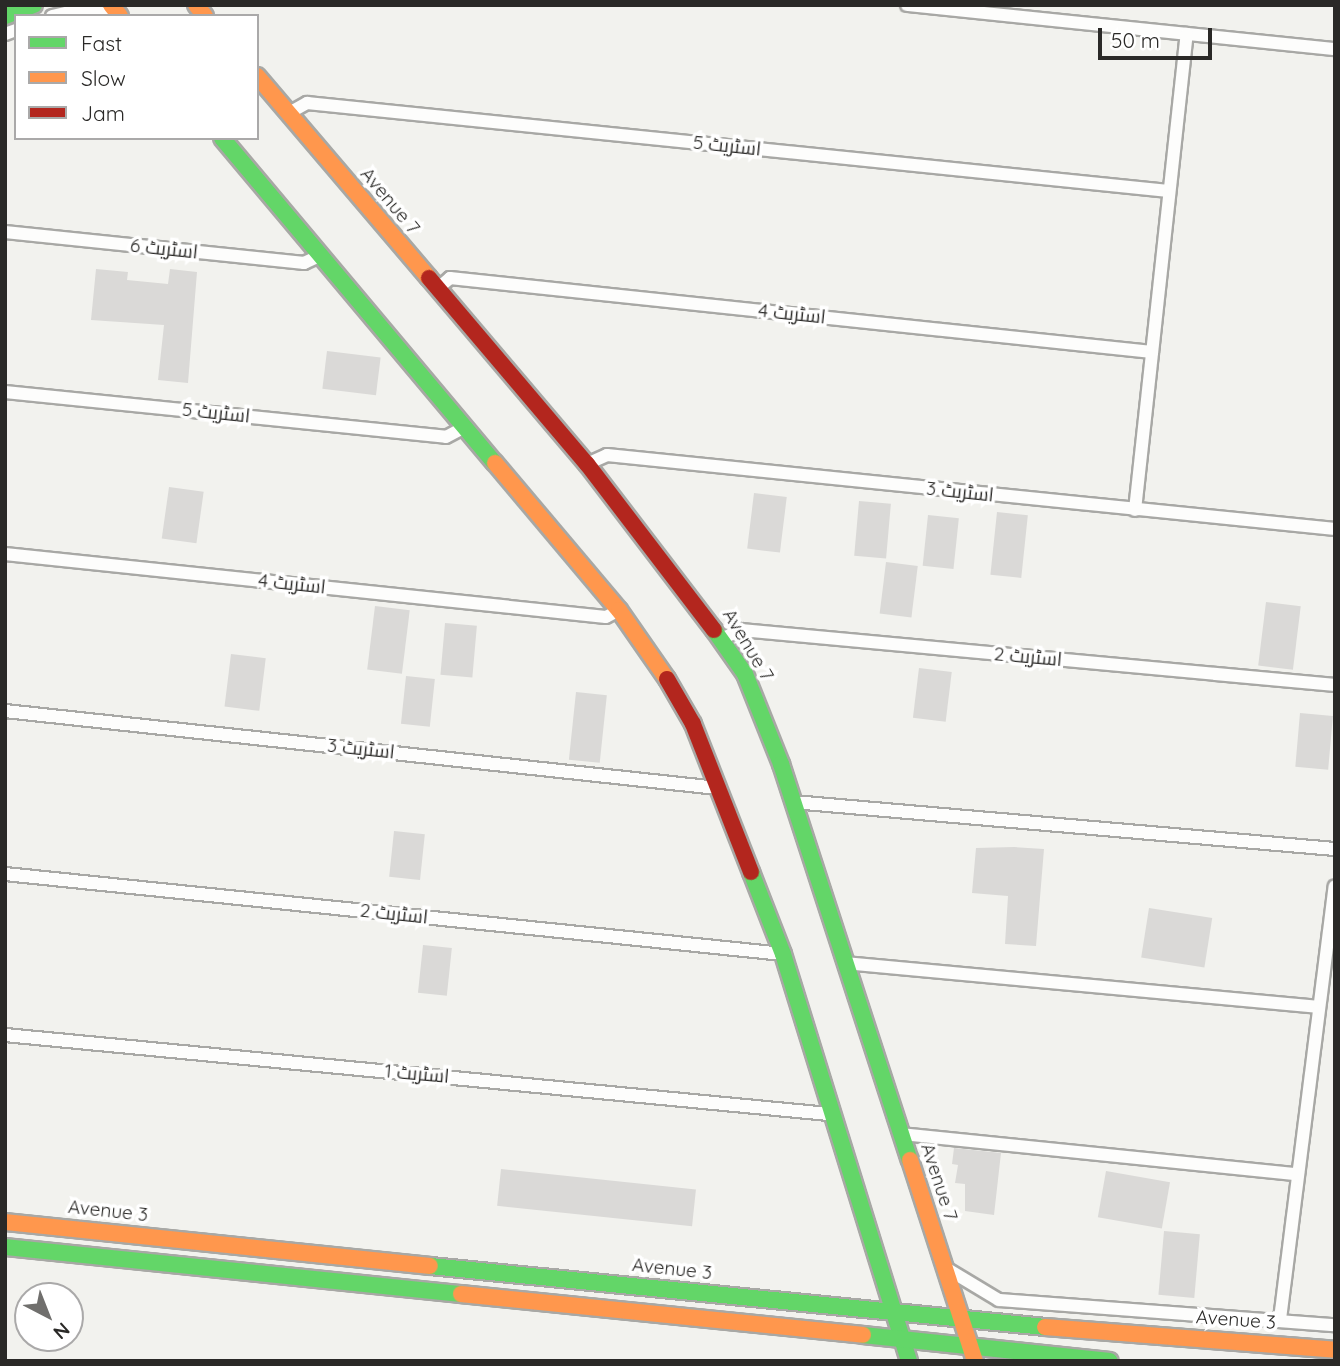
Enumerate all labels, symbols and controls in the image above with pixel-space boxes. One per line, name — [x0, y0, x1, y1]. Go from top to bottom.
legend — [14, 14, 259, 140]
scale bar — [1102, 14, 1216, 58]
text: 50 m — [1111, 27, 1160, 53]
text: Fast — [81, 30, 122, 56]
text: Slow — [81, 65, 126, 91]
text: Jam — [81, 100, 125, 126]
street label: اسٹریٹ 5 — [692, 131, 762, 161]
street label: Avenue 7 — [356, 163, 424, 239]
street label: اسٹریٹ 6 — [129, 234, 199, 264]
street label: اسٹریٹ 4 — [757, 299, 827, 329]
street label: اسٹریٹ 5 — [181, 398, 251, 428]
street label: اسٹریٹ 3 — [925, 477, 995, 507]
street label: اسٹریٹ 4 — [257, 569, 327, 599]
street label: Avenue 7 — [718, 605, 778, 685]
street label: اسٹریٹ 2 — [993, 643, 1063, 671]
street label: اسٹریٹ 3 — [326, 734, 396, 764]
street label: اسٹریٹ 2 — [359, 899, 429, 929]
street label: اسٹریٹ 1 — [384, 1060, 450, 1088]
street label: Avenue 7 — [916, 1140, 962, 1224]
street label: Avenue 3 — [67, 1195, 149, 1227]
street label: Avenue 3 — [631, 1253, 713, 1285]
north arrow — [14, 1282, 84, 1352]
street label: Avenue 3 — [1195, 1306, 1277, 1334]
text: N — [48, 1318, 75, 1345]

